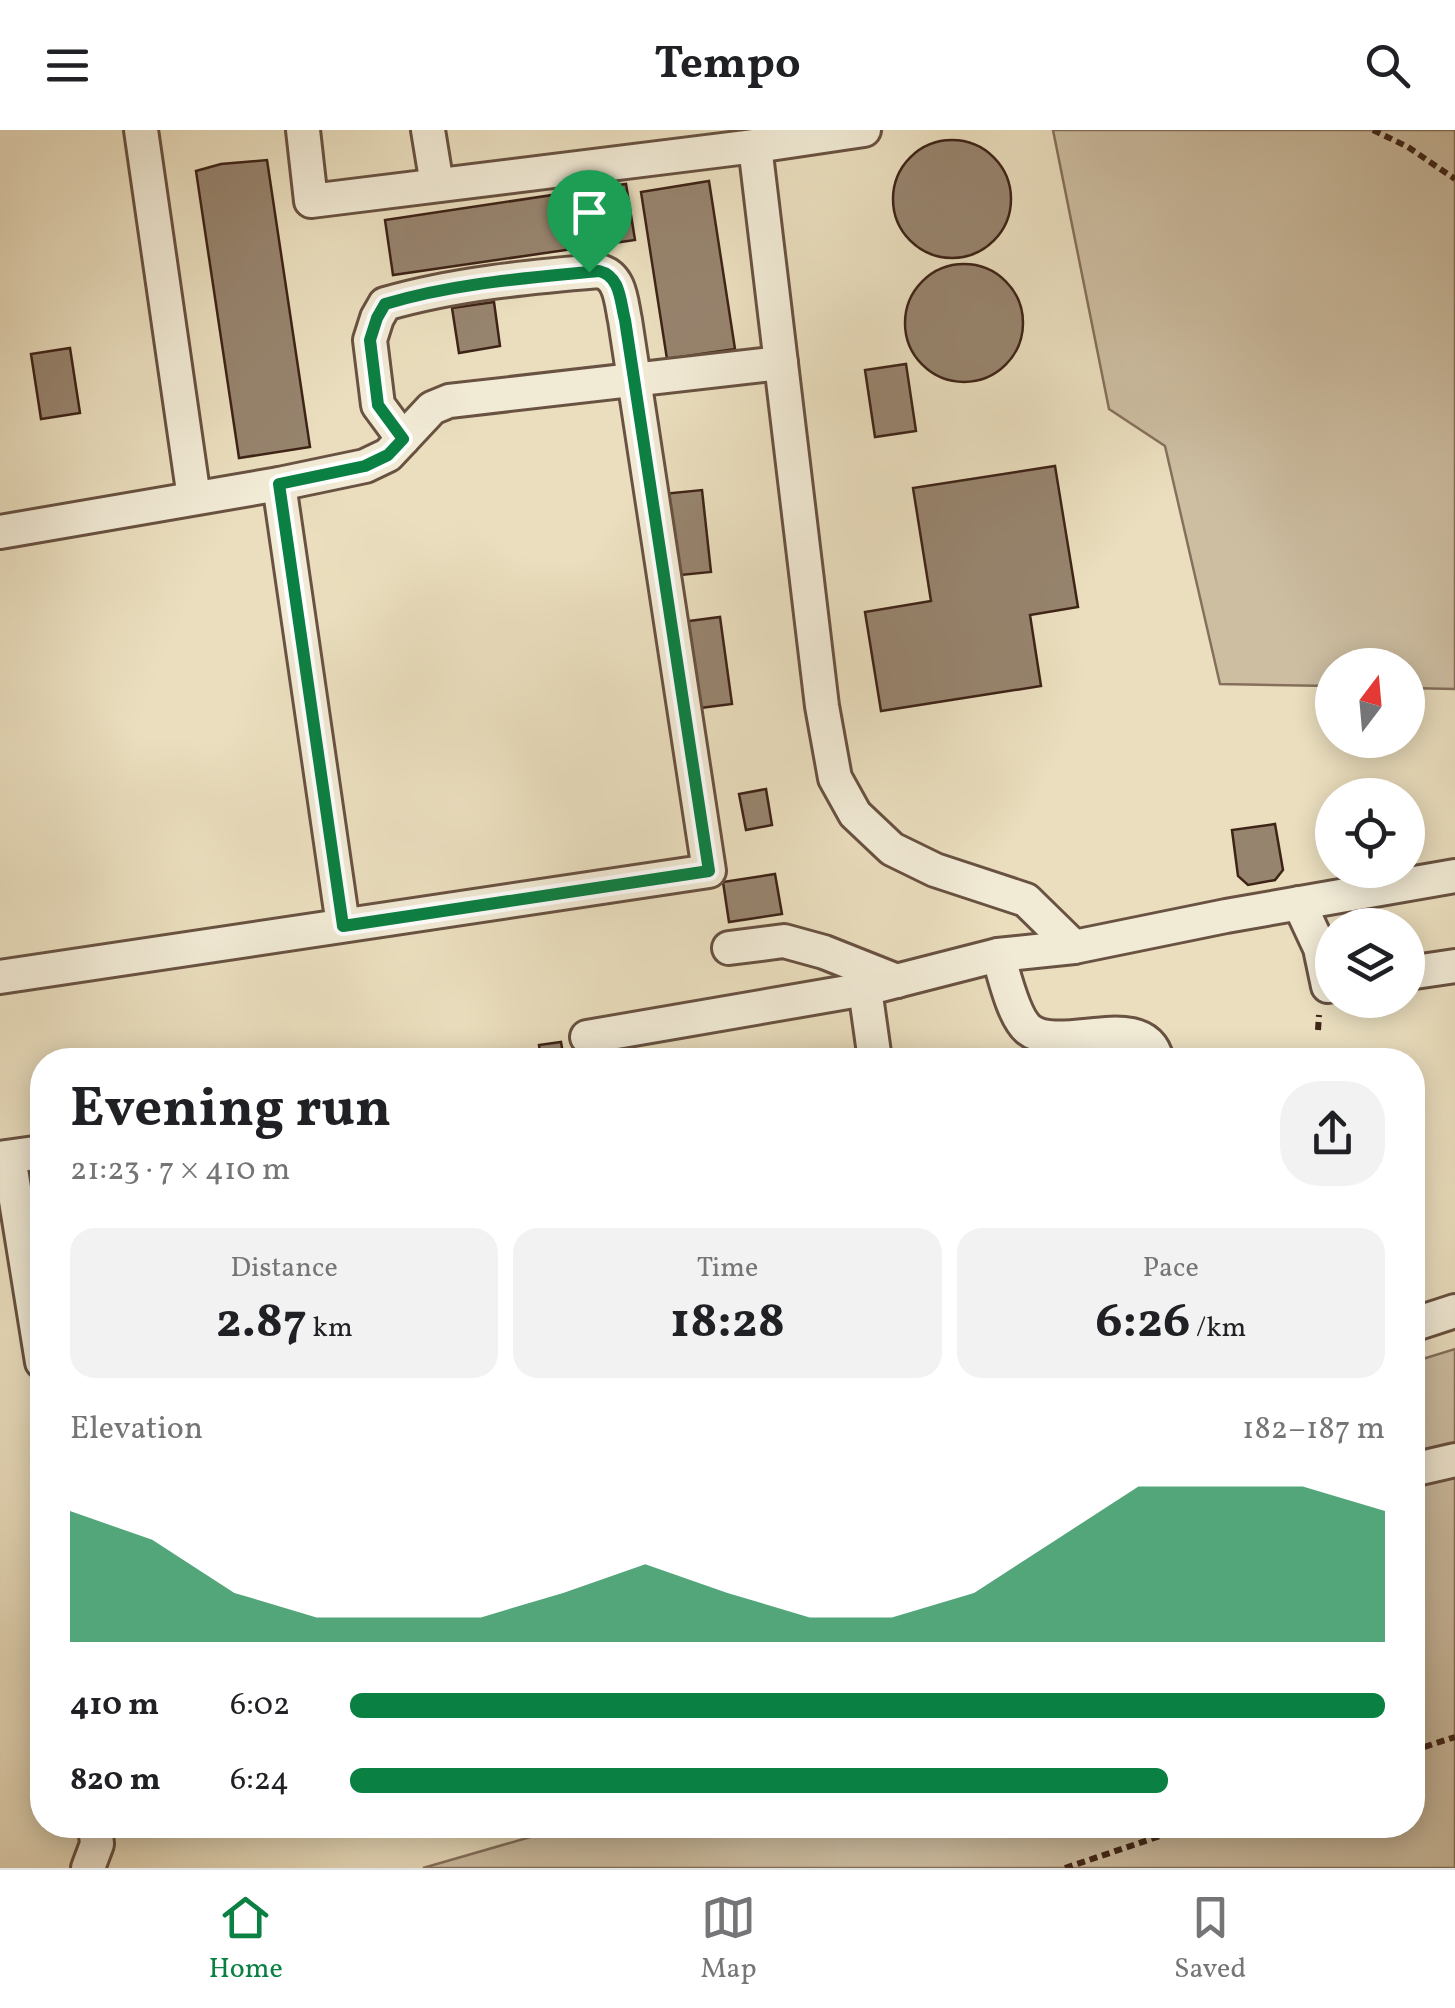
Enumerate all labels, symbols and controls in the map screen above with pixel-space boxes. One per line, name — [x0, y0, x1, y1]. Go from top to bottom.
text: Tempo — [654, 34, 801, 97]
icon: menu — [40, 38, 95, 93]
icon: search — [1360, 38, 1415, 93]
pin — [547, 170, 632, 273]
icon: arrive — [562, 185, 617, 240]
north arrow — [1315, 648, 1425, 758]
map controls — [1315, 648, 1425, 1018]
button: locate — [1315, 778, 1425, 888]
button: layers — [1315, 908, 1425, 1018]
text: Evening run — [70, 1073, 391, 1149]
button: share — [1280, 1081, 1385, 1186]
text: 21:23 · 7 × 410 m — [70, 1149, 290, 1193]
text: Distance — [231, 1249, 338, 1288]
text: Time — [697, 1249, 758, 1288]
text: Pace — [1143, 1249, 1199, 1288]
text: 2.87 — [216, 1288, 307, 1358]
text: 18:28 — [670, 1288, 785, 1358]
text: 6:26 — [1095, 1288, 1190, 1358]
text: km — [307, 1309, 353, 1348]
text: /km — [1190, 1309, 1246, 1348]
text: Elevation — [70, 1408, 203, 1452]
text: 182–187 m — [1242, 1408, 1385, 1452]
text: 410 m — [70, 1684, 159, 1728]
text: 6:02 — [230, 1684, 290, 1728]
text: 820 m — [70, 1759, 161, 1803]
text: 6:24 — [230, 1759, 289, 1803]
tab: Home — [209, 1890, 283, 1989]
tab: Map — [700, 1890, 756, 1989]
tab: Saved — [1174, 1890, 1246, 1989]

